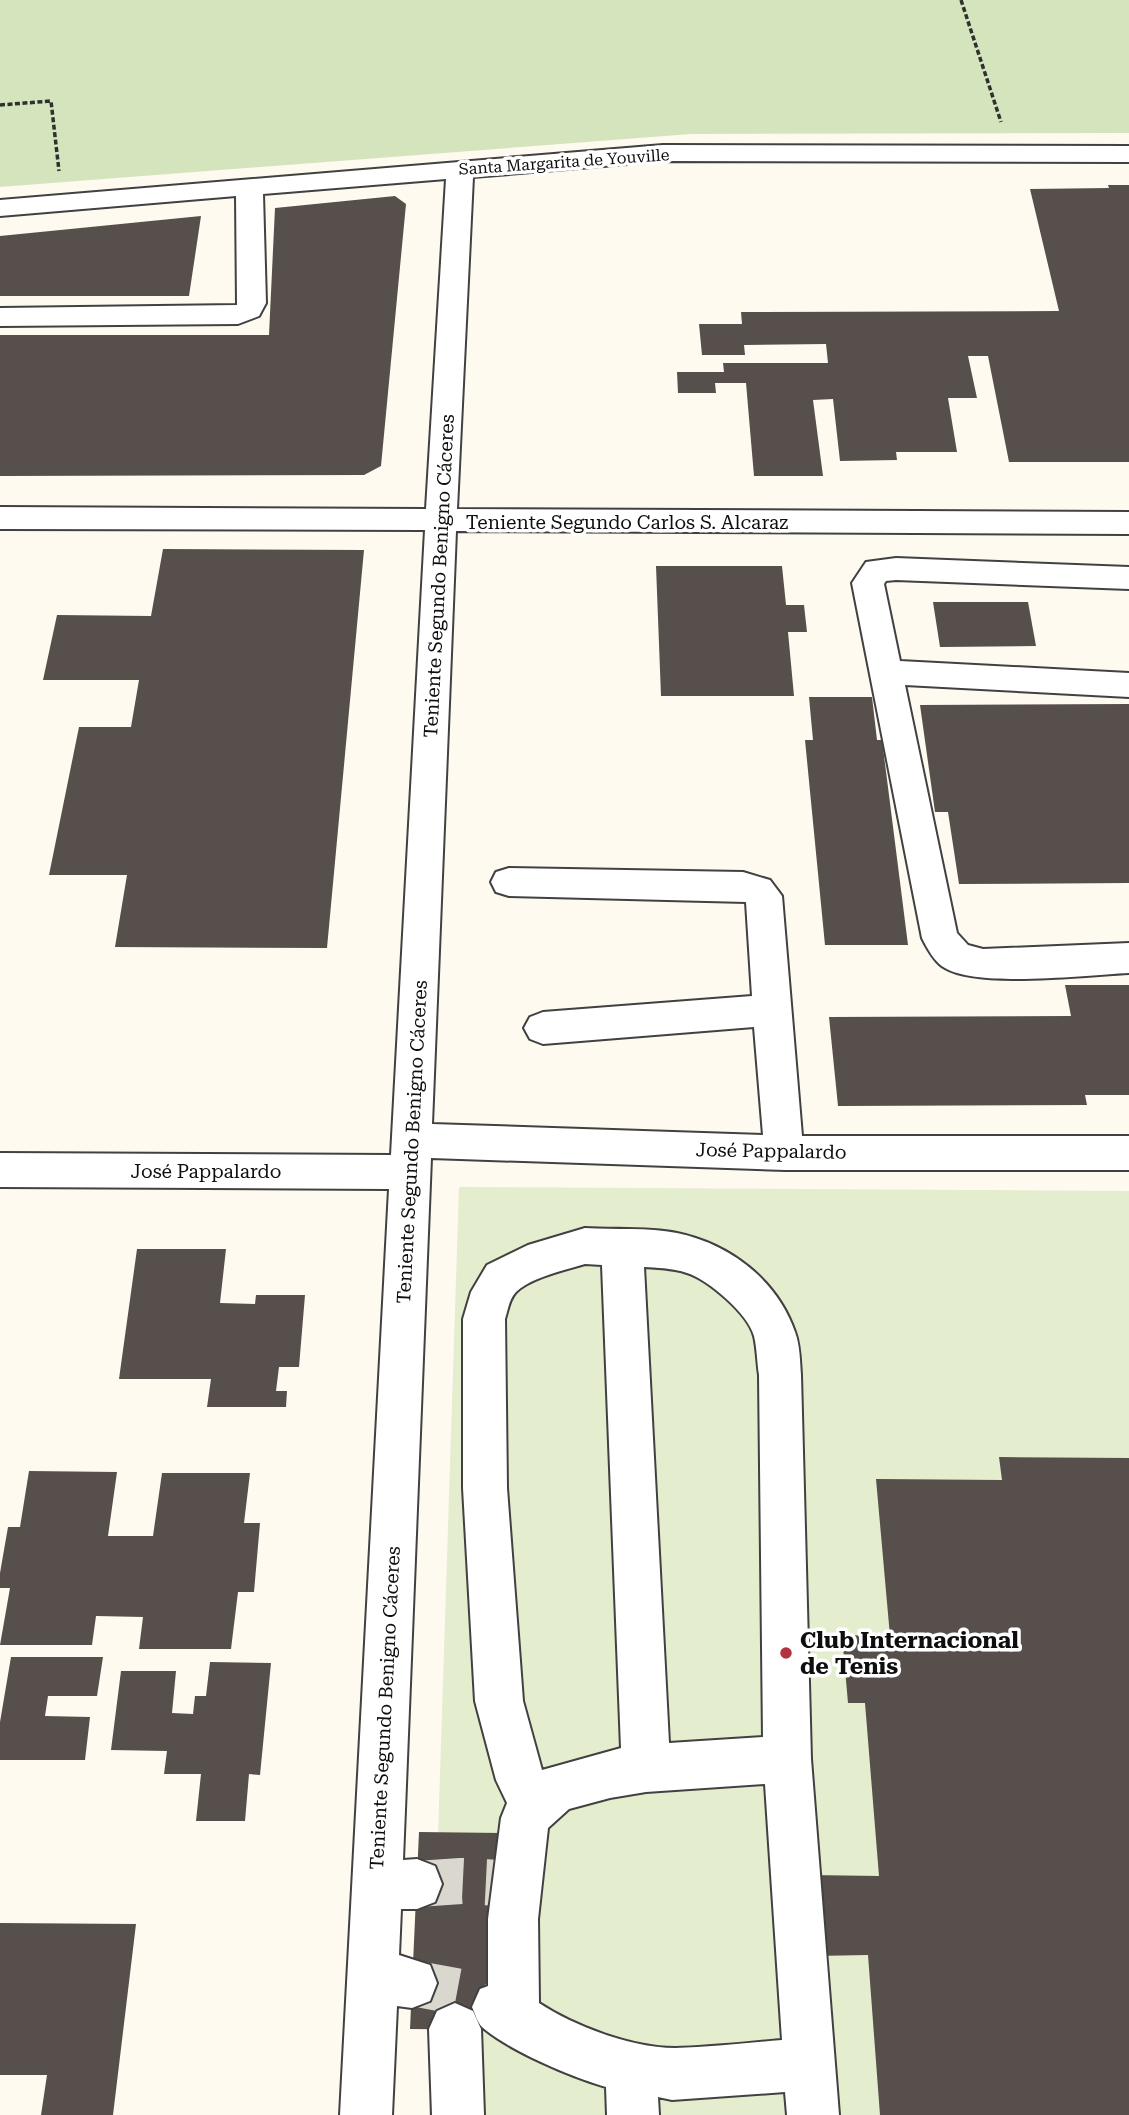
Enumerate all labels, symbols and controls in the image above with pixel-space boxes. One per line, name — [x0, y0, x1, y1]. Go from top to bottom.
street label: Santa Margarita de Youville — [458, 145, 670, 179]
street label: Teniente Segundo Benigno Cáceres — [419, 414, 459, 738]
street label: Teniente Segundo Carlos S. Alcaraz — [466, 511, 788, 534]
street label: Teniente Segundo Benigno Cáceres — [392, 980, 432, 1304]
street label: José Pappalardo — [695, 1138, 847, 1164]
street label: José Pappalardo — [131, 1160, 281, 1183]
street label: Teniente Segundo Benigno Cáceres — [365, 1546, 405, 1870]
place label: Club Internacional de Tenis — [800, 1627, 1019, 1680]
marker: Club Internacional de Tenis — [778, 1645, 794, 1661]

